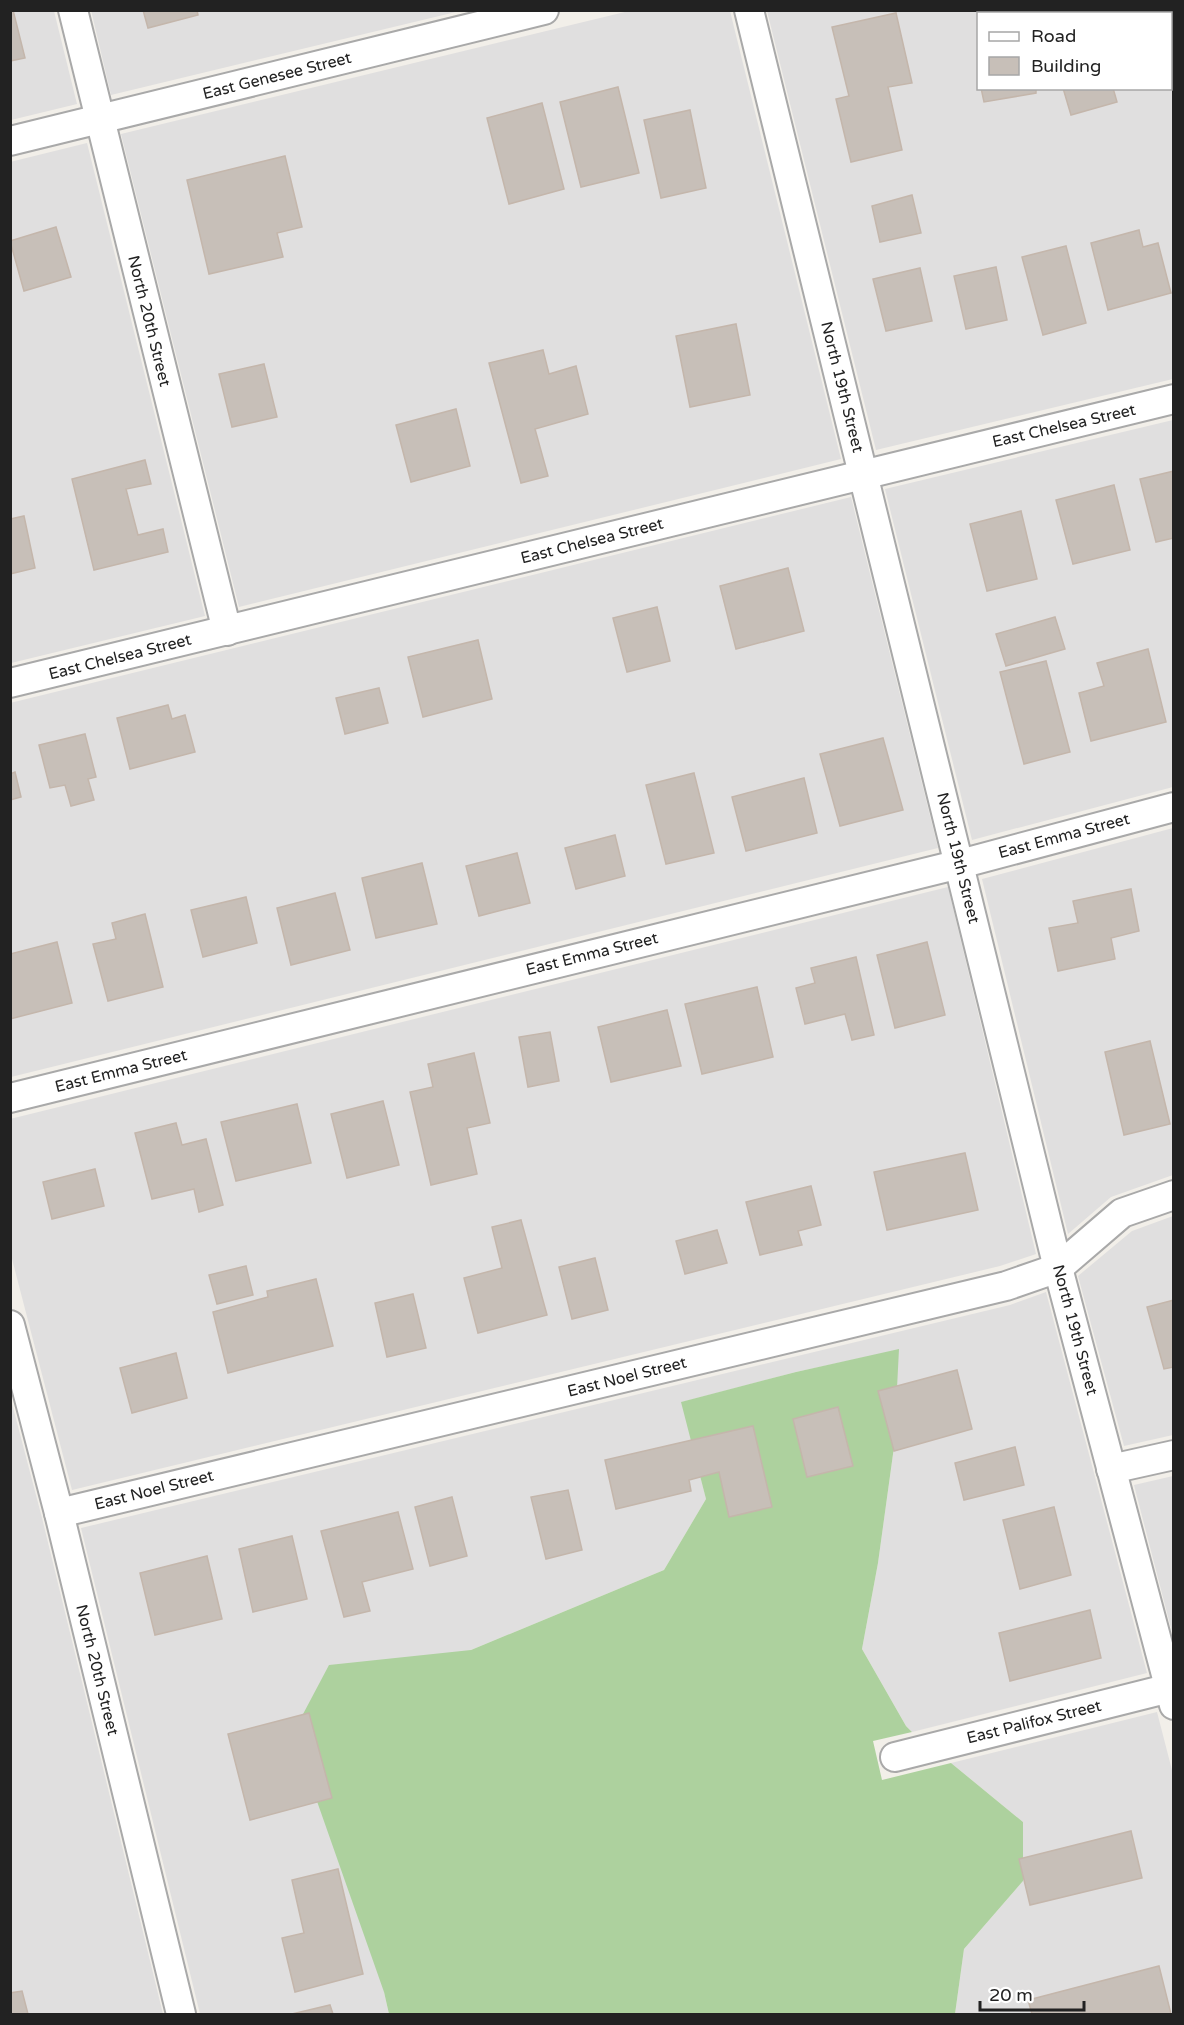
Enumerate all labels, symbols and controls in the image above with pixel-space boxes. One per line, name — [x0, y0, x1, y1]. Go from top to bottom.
legend — [977, 12, 1172, 90]
text: Road — [1031, 25, 1076, 47]
street label: East Genesee Street — [201, 48, 353, 104]
text: Building — [1031, 55, 1101, 77]
street label: North 20th Street — [123, 253, 175, 389]
street label: North 19th Street — [816, 319, 868, 455]
street label: East Chelsea Street — [990, 400, 1138, 452]
street label: East Chelsea Street — [519, 514, 665, 568]
street label: East Chelsea Street — [47, 630, 193, 684]
street label: North 19th Street — [932, 790, 984, 926]
street label: East Emma Street — [996, 809, 1132, 863]
street label: East Emma Street — [524, 928, 660, 980]
street label: East Emma Street — [53, 1045, 189, 1097]
street label: North 19th Street — [1048, 1263, 1102, 1397]
street label: East Noel Street — [565, 1353, 689, 1401]
street label: East Noel Street — [92, 1466, 216, 1514]
street label: North 20th Street — [71, 1602, 123, 1738]
street label: East Palifox Street — [965, 1696, 1103, 1748]
scale bar — [980, 1974, 1084, 2012]
text: 20 m — [989, 1984, 1033, 2006]

